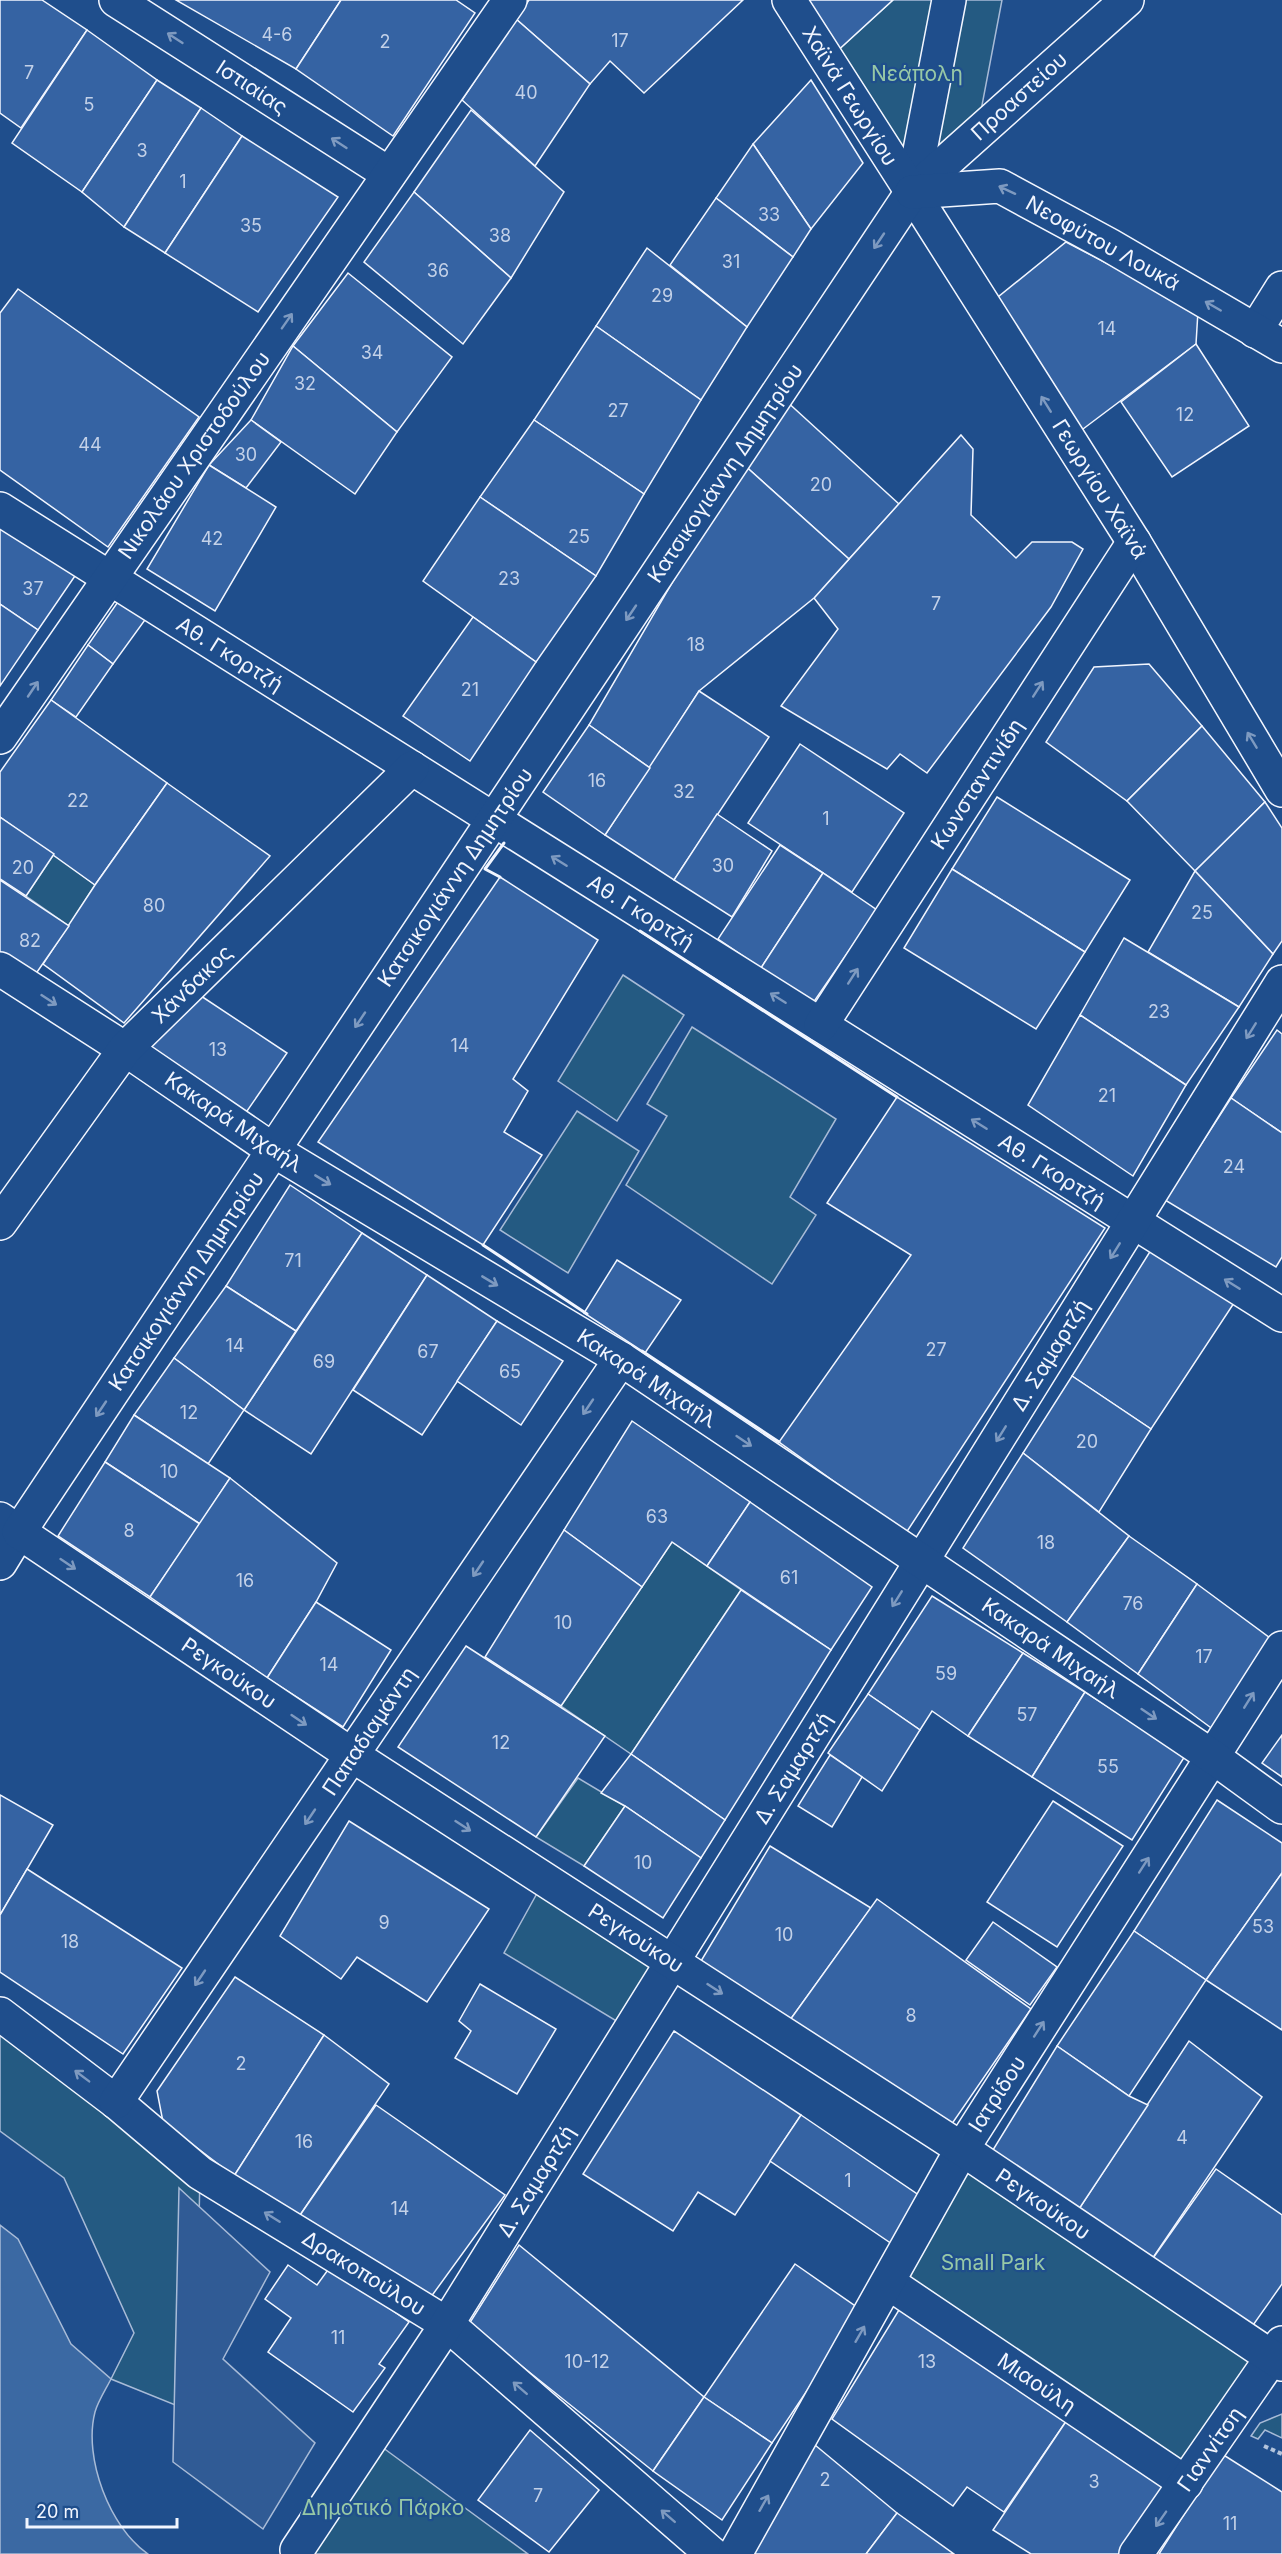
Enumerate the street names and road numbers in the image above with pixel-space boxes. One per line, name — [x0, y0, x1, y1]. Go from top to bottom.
street label: Χαϊνά Γεωργίου — [797, 22, 903, 170]
street label: Προαστείου — [966, 46, 1072, 146]
street label: Ιστιαίας — [212, 55, 292, 119]
street label: Νεοφύτου Λουκά — [1022, 190, 1184, 296]
street label: Νικολάου Χριστοδούλου — [113, 346, 275, 564]
street label: Κατσικογιάννη Δημητρίου — [642, 359, 808, 587]
street label: Γεωργίου Χαϊνά — [1047, 415, 1153, 563]
street label: Αθ. Γκορτζή — [172, 611, 288, 697]
street label: Κωνσταντινίδη — [925, 714, 1029, 854]
street label: Κατσικογιάννη Δημητρίου — [372, 763, 538, 991]
street label: Αθ. Γκορτζή — [583, 869, 699, 955]
street label: Χάνδακος — [147, 940, 237, 1028]
street label: Κακαρά Μιχαήλ — [160, 1066, 308, 1178]
street label: Αθ. Γκορτζή — [994, 1128, 1110, 1214]
street label: Κατσικογιάννη Δημητρίου — [103, 1167, 269, 1395]
street label: Δ. Σαμαρτζή — [1006, 1295, 1094, 1415]
street label: Κακαρά Μιχαήλ — [572, 1324, 722, 1433]
street label: Κακαρά Μιχαήλ — [977, 1592, 1125, 1704]
street label: Ρεγκούκου — [177, 1632, 281, 1714]
street label: Παπαδιαμάντη — [317, 1662, 421, 1800]
street label: Δ. Σαμαρτζή — [749, 1708, 837, 1828]
street label: Ρεγκούκου — [584, 1898, 688, 1978]
street label: Ιατρίδου — [963, 2051, 1031, 2137]
street label: Δ. Σαμαρτζή — [492, 2121, 580, 2241]
street label: Ρεγκούκου — [991, 2163, 1095, 2245]
street label: Δρακοπούλου — [298, 2225, 430, 2321]
street label: Μιαούλη — [993, 2348, 1081, 2418]
street label: Γιαννίτση — [1172, 2402, 1248, 2496]

